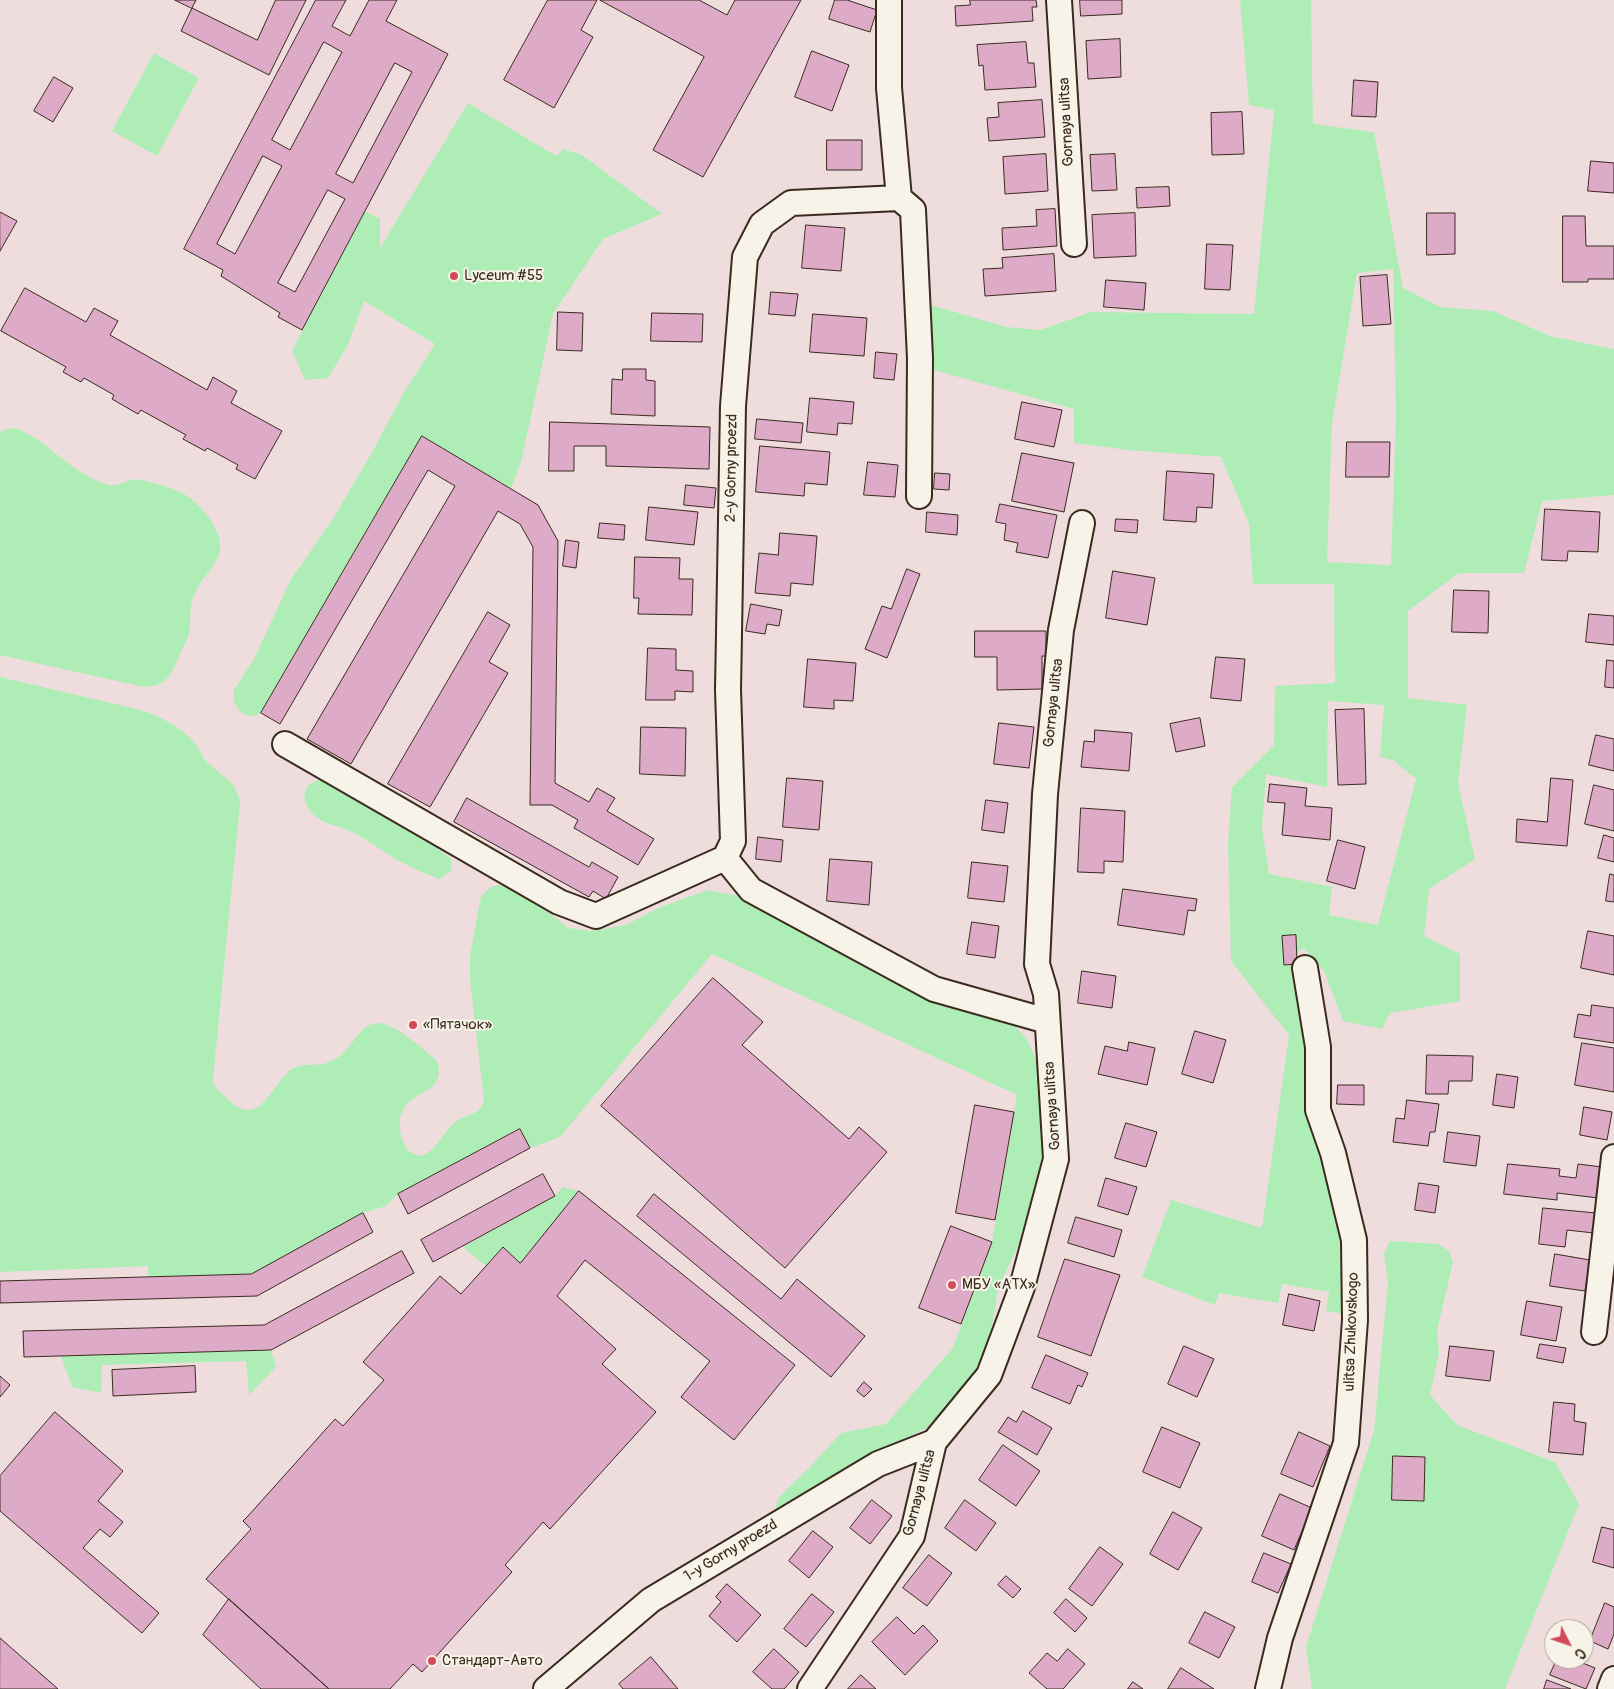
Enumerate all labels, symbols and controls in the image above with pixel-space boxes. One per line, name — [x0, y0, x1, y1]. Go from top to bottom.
street label: Gornaya ulitsa — [1056, 77, 1078, 167]
place label: Lyceum #55 — [464, 267, 543, 285]
marker: Lyceum #55 — [448, 270, 460, 282]
street label: 2-y Gorny proezd — [722, 414, 742, 522]
street label: Gornaya ulitsa — [1040, 658, 1068, 748]
place label: «Пятачок» — [423, 1016, 492, 1034]
marker: «Пятачок» — [407, 1019, 419, 1031]
street label: Gornaya ulitsa — [1041, 1061, 1065, 1151]
street label: ulitsa Zhukovskogo — [1341, 1272, 1363, 1392]
place label: МБУ «АТХ» — [962, 1276, 1035, 1294]
marker: МБУ «АТХ» — [946, 1279, 958, 1291]
street label: Gornaya ulitsa — [900, 1448, 940, 1538]
street label: 1-y Gorny proezd — [681, 1516, 781, 1586]
north arrow — [1544, 1619, 1594, 1669]
text: С — [1571, 1645, 1589, 1662]
place label: Стандарт-Авто — [442, 1652, 543, 1670]
marker: Стандарт-Авто — [426, 1655, 438, 1667]

